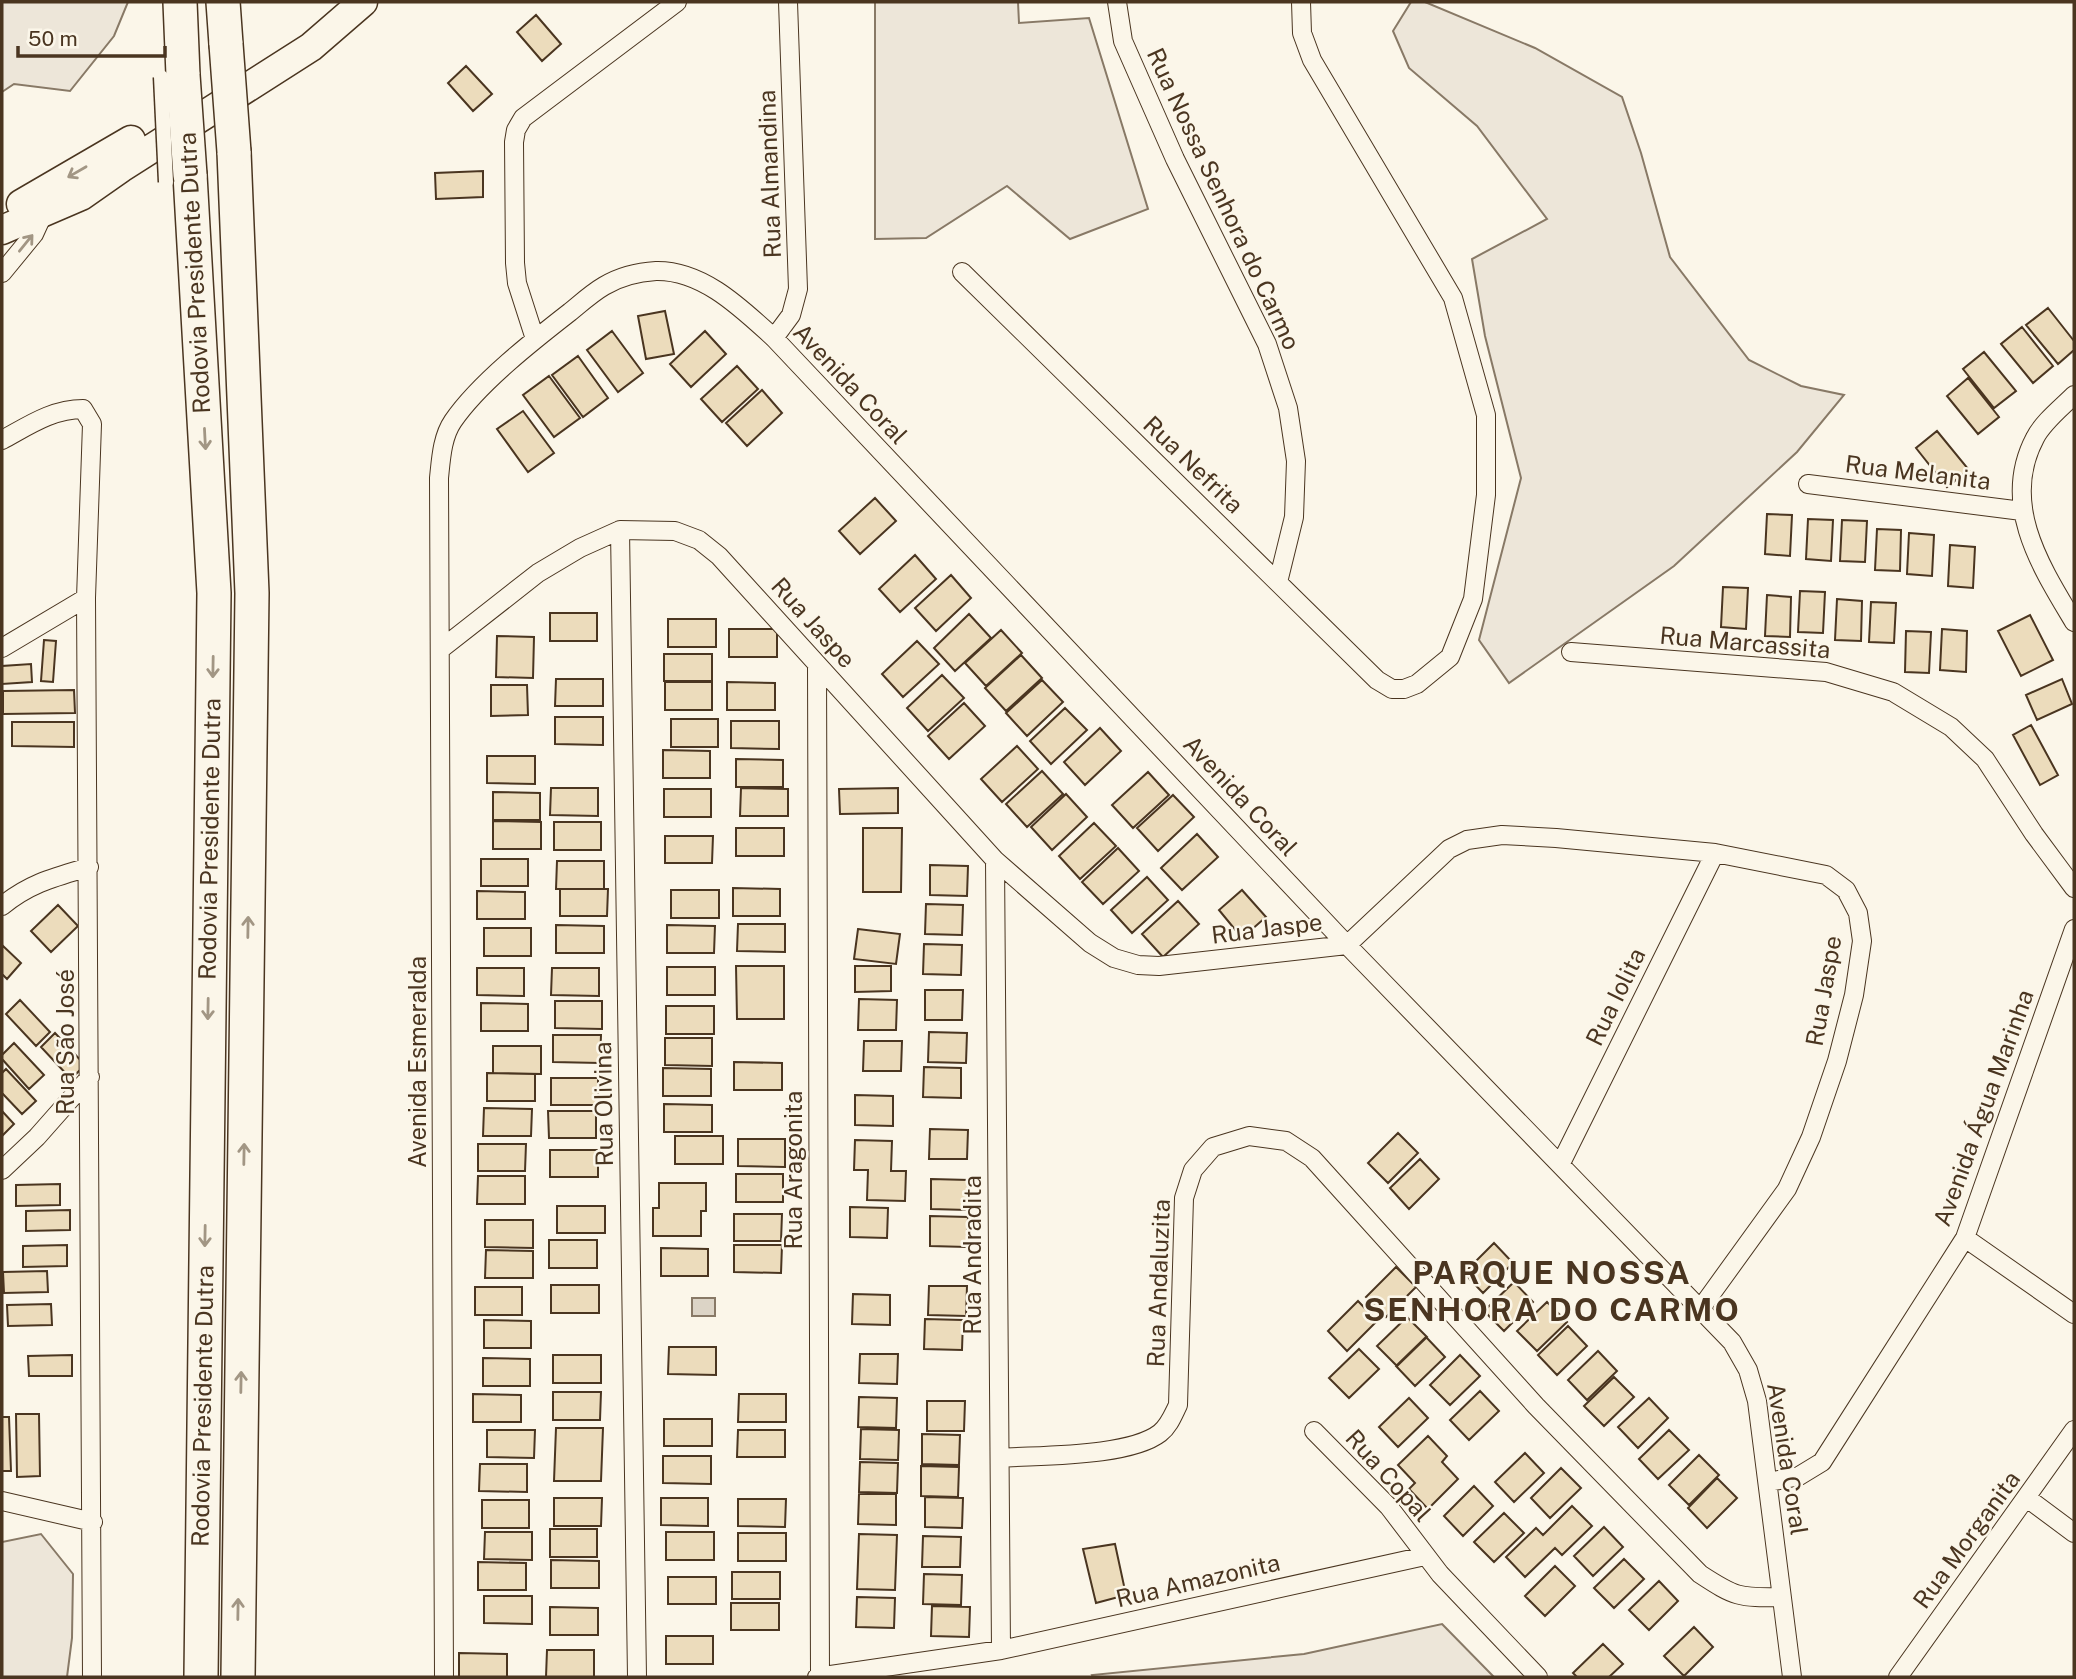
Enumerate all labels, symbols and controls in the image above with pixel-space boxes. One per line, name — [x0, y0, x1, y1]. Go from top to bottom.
scale bar — [18, 14, 164, 58]
text: 50 m — [28, 26, 78, 51]
street label: Rua Nossa Senhora do Carmo — [1142, 43, 1306, 354]
street label: Rua Almandina — [752, 89, 786, 259]
street label: Rodovia Presidente Dutra — [173, 132, 215, 415]
one-way arrow — [68, 165, 88, 179]
one-way arrow — [19, 234, 34, 252]
street label: Avenida Coral — [788, 318, 913, 449]
street label: Rua Nefrita — [1138, 410, 1249, 519]
one-way arrow — [199, 428, 212, 450]
street label: Rua Melanita — [1844, 449, 1993, 495]
street label: Rua Jaspe — [766, 571, 861, 673]
street label: Rua Marcassita — [1658, 621, 1832, 663]
one-way arrow — [206, 655, 220, 678]
street label: Rodovia Presidente Dutra — [193, 698, 225, 980]
street label: Avenida Coral — [1178, 730, 1303, 861]
street label: Rua Jaspe — [1210, 907, 1324, 949]
one-way arrow — [241, 915, 254, 938]
street label: Rua Jaspe — [1800, 933, 1846, 1048]
street label: Rua Iolita — [1580, 943, 1651, 1050]
street label: Avenida Esmeralda — [403, 956, 431, 1168]
street label: Rua São José — [51, 969, 79, 1115]
street label: Avenida Água Marinha — [1927, 986, 2039, 1230]
one-way arrow — [201, 997, 215, 1020]
street label: Rua Olivina — [588, 1041, 618, 1167]
street label: Rua Aragonita — [779, 1091, 807, 1249]
one-way arrow — [237, 1143, 251, 1166]
street label: Rua Andradita — [958, 1175, 986, 1335]
street label: Rua Andaluzita — [1141, 1198, 1175, 1368]
one-way arrow — [198, 1224, 212, 1247]
district label: PARQUE NOSSA SENHORA DO CARMO — [1363, 1254, 1741, 1328]
street label: Rodovia Presidente Dutra — [186, 1265, 218, 1547]
one-way arrow — [234, 1370, 248, 1393]
street label: Avenida Coral — [1762, 1381, 1814, 1537]
street label: Rua Copal — [1340, 1424, 1437, 1527]
street label: Rua Morganita — [1907, 1465, 2025, 1614]
street label: Rua Amazonita — [1113, 1548, 1282, 1612]
one-way arrow — [231, 1598, 245, 1621]

